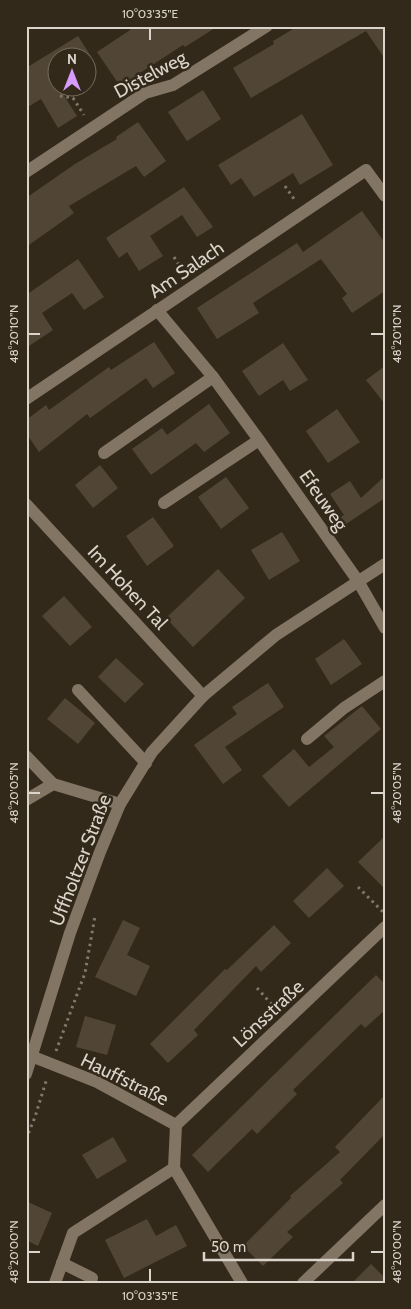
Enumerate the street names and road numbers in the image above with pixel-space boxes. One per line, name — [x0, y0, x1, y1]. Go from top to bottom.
street label: Distelweg — [110, 46, 191, 103]
street label: Am Salach — [144, 236, 228, 303]
street label: Efeuweg — [294, 465, 353, 536]
street label: Im Hohen Tal — [83, 540, 173, 635]
street label: Uffholtzer Straße — [45, 791, 116, 929]
street label: Lönsstraße — [228, 975, 309, 1052]
street label: Hauffstraße — [77, 1048, 173, 1111]

